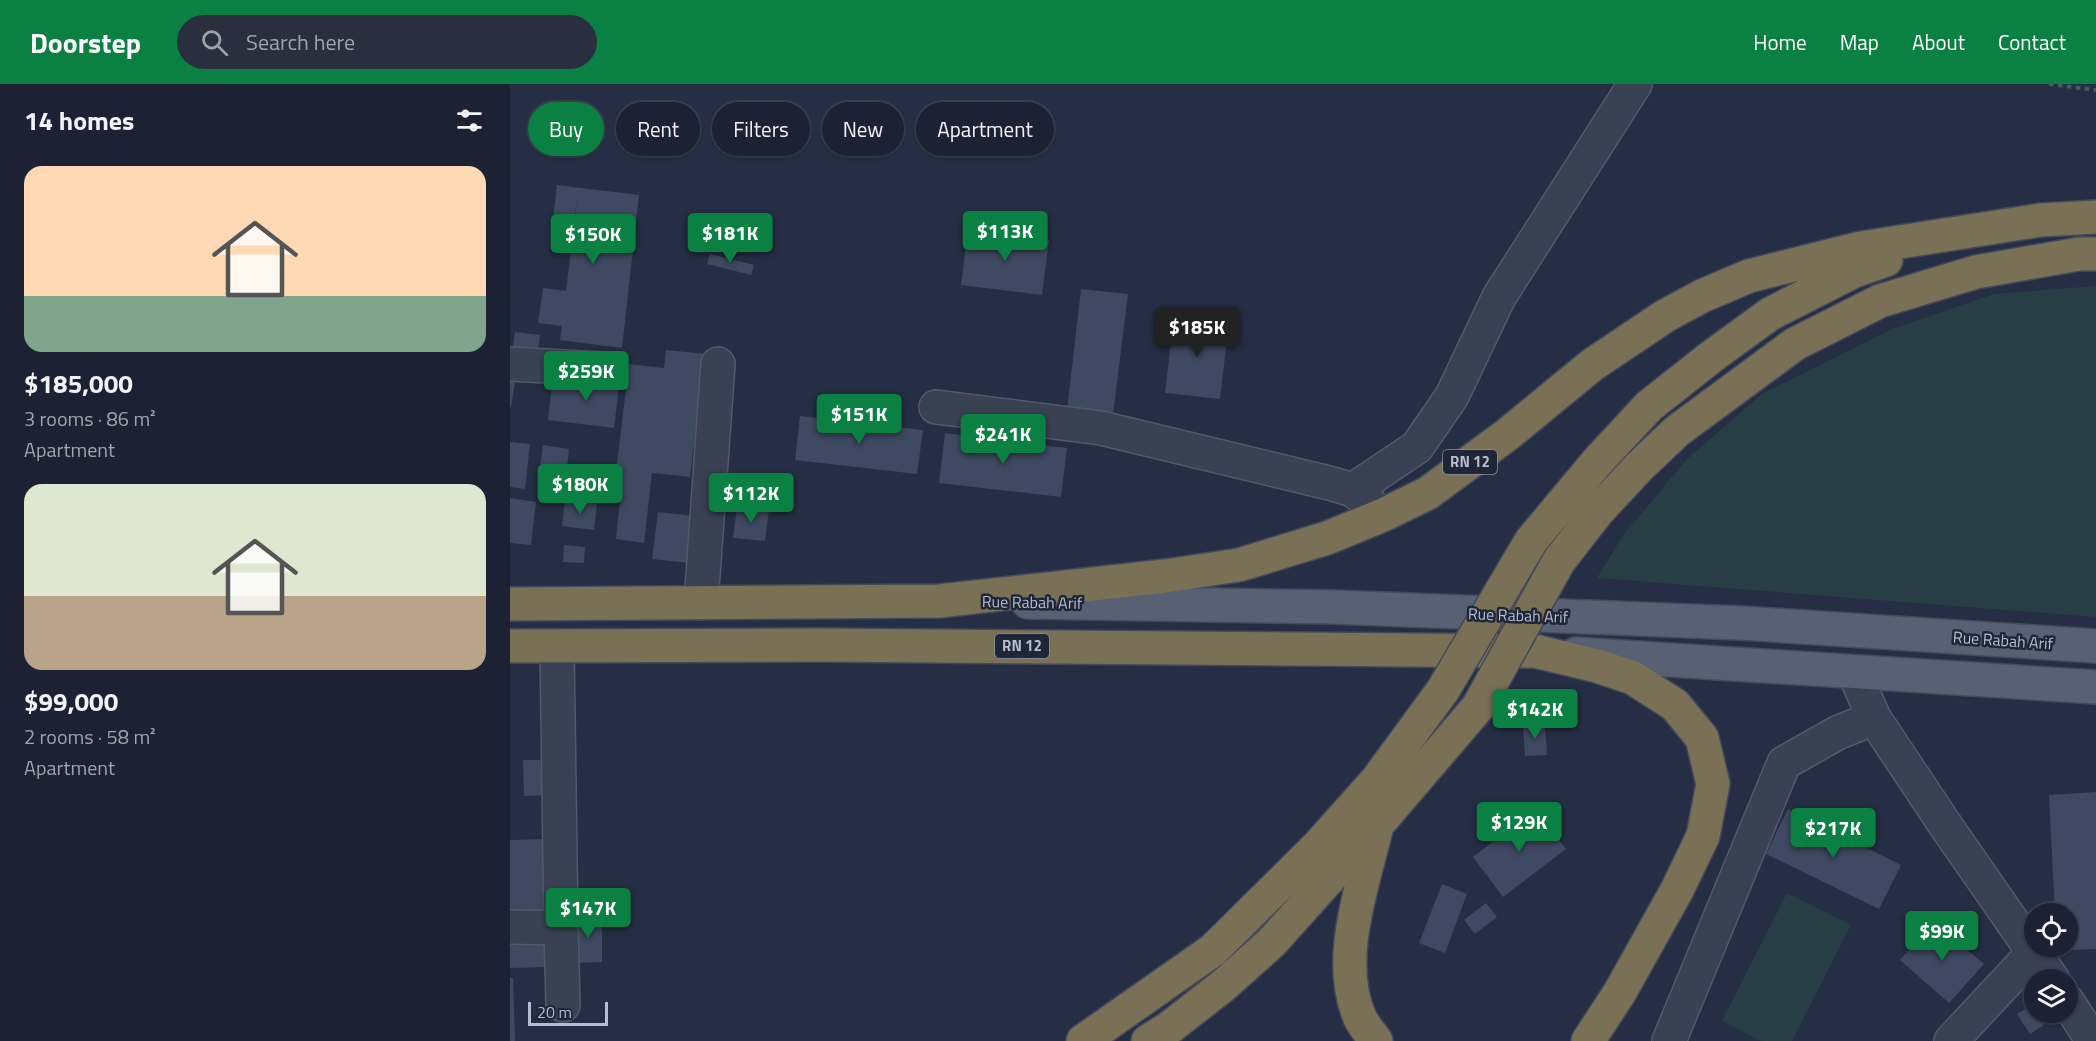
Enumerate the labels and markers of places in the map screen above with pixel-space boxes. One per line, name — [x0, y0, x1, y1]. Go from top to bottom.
pin: $113K — [963, 211, 1047, 262]
pin: $181K — [688, 213, 772, 264]
pin: $150K — [551, 214, 635, 265]
pin: $185K — [1155, 307, 1239, 358]
pin: $259K — [544, 351, 628, 402]
pin: $151K — [817, 394, 901, 445]
pin: $241K — [961, 414, 1045, 465]
pin: $180K — [538, 464, 622, 515]
pin: $112K — [709, 473, 793, 524]
pin: $142K — [1493, 689, 1577, 740]
pin: $129K — [1477, 802, 1561, 853]
pin: $217K — [1791, 808, 1875, 859]
pin: $147K — [546, 888, 630, 939]
pin: $99K — [1906, 911, 1978, 962]

